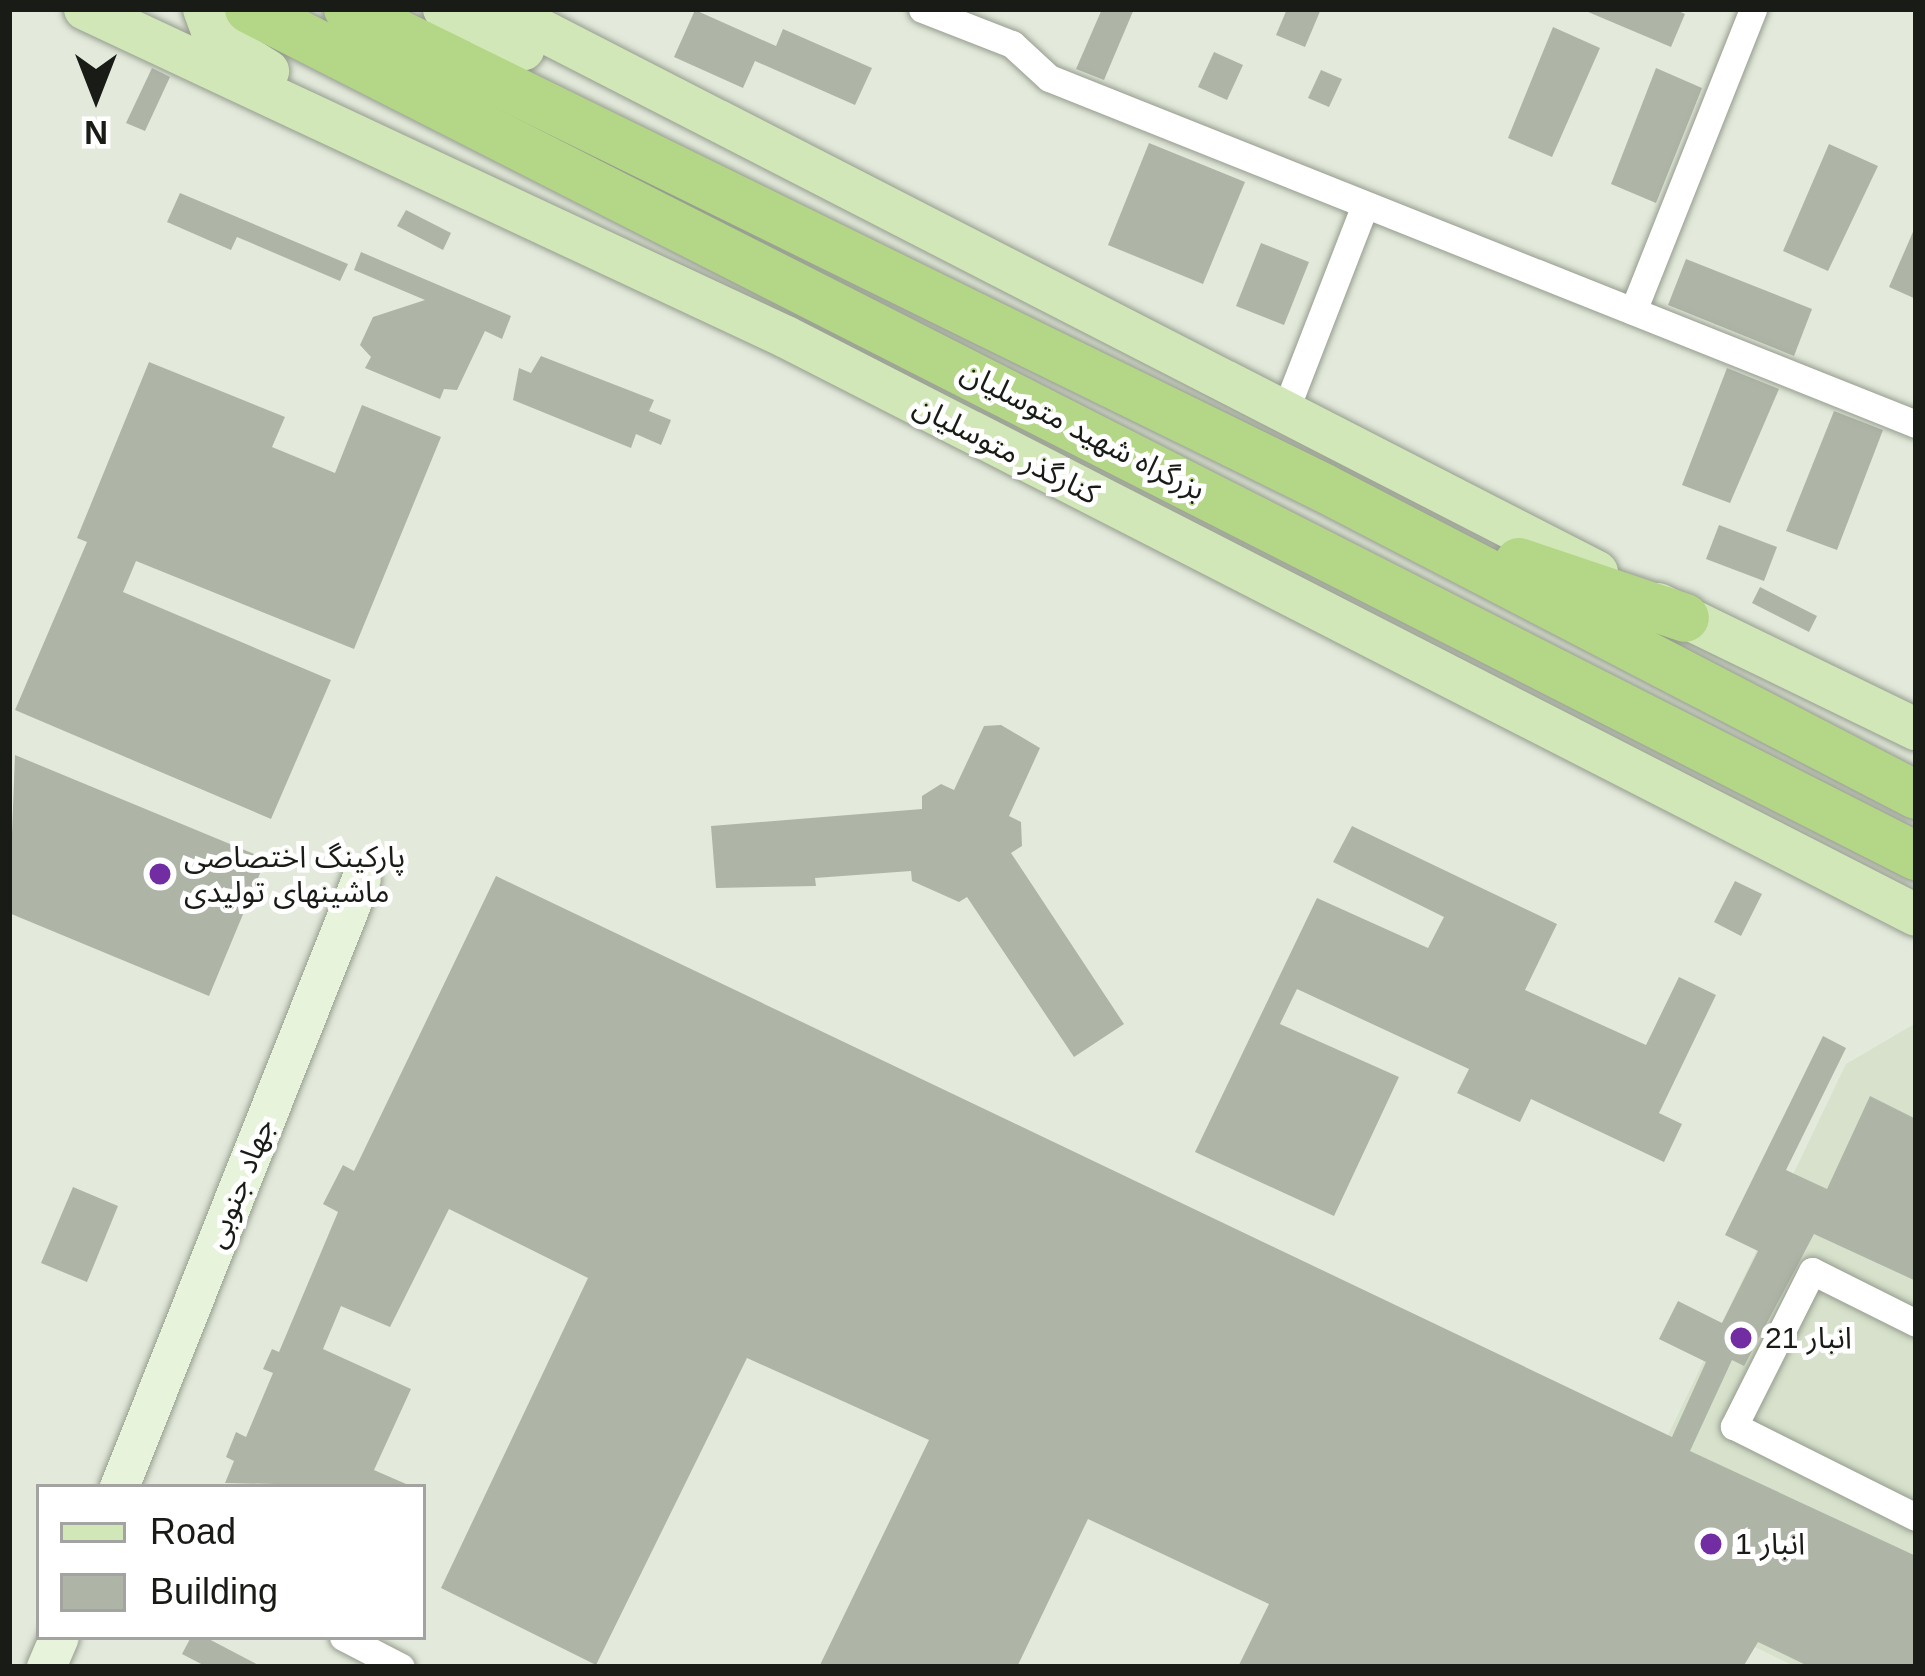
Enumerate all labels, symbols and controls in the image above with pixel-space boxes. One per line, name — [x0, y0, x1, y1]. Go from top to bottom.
north arrow — [36, 36, 156, 156]
text: N — [84, 114, 108, 151]
street label: بزرگراه شهید متوسلیان — [955, 354, 1211, 508]
street label: کنارگذر متوسلیان — [907, 388, 1105, 512]
place label: پارکینگ اختصاصی ماشینهای تولیدی — [184, 839, 405, 910]
marker: پارکینگ اختصاصی ماشینهای تولیدی — [147, 861, 173, 887]
street label: جهاد جنوبی — [198, 1113, 282, 1253]
place label: انبار 21 — [1765, 1320, 1852, 1356]
marker: انبار 21 — [1728, 1325, 1754, 1351]
legend — [36, 1484, 426, 1640]
text: Road — [150, 1511, 236, 1552]
place label: انبار 1 — [1735, 1526, 1805, 1562]
marker: انبار 1 — [1698, 1531, 1724, 1557]
text: Building — [150, 1571, 278, 1612]

